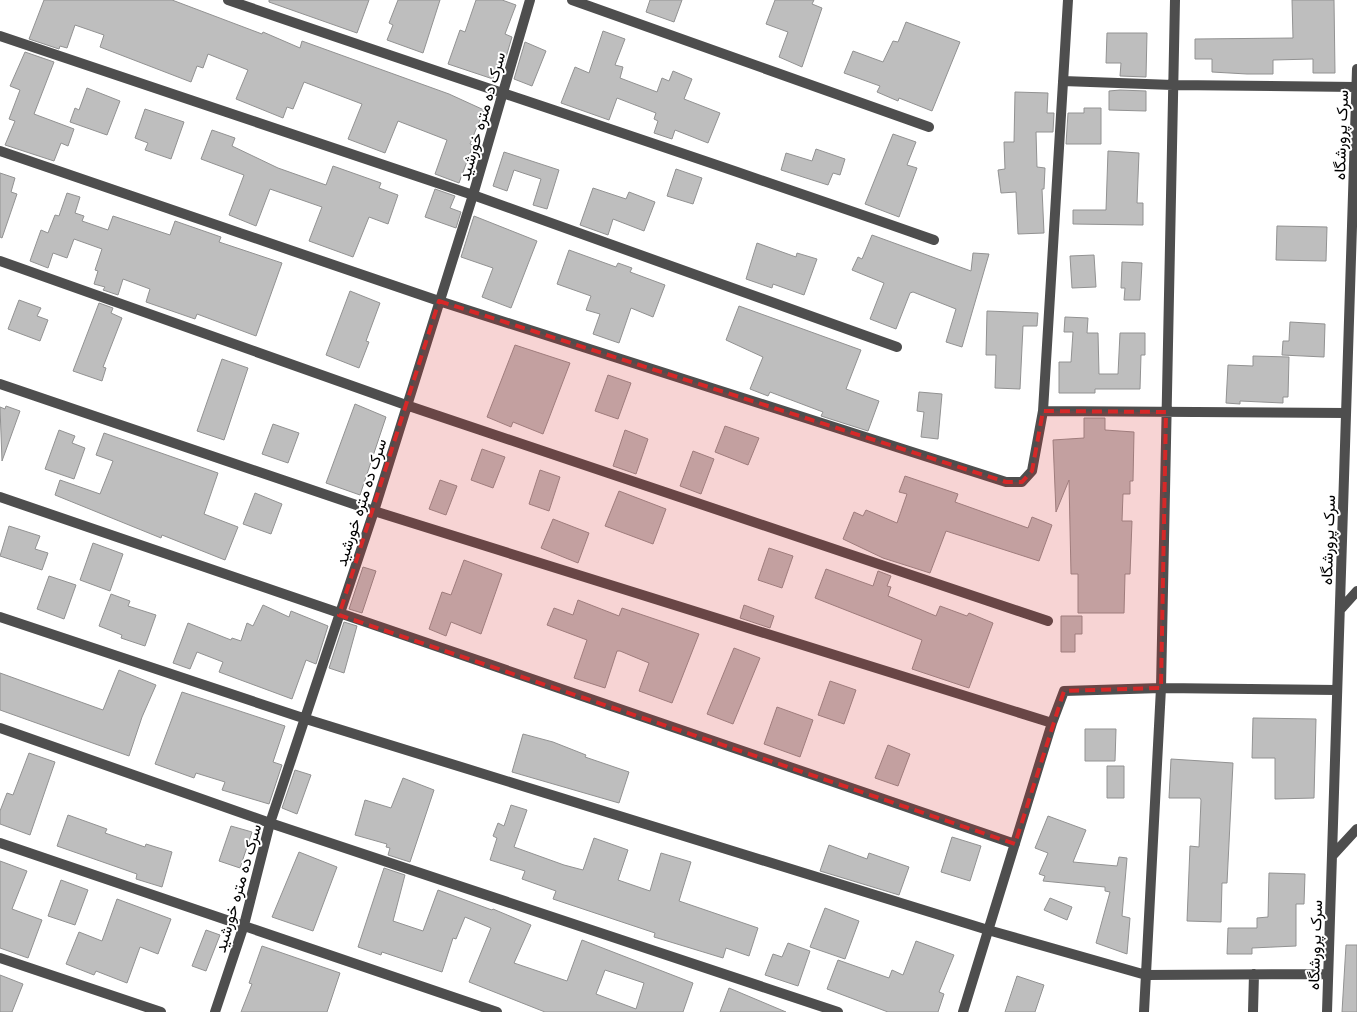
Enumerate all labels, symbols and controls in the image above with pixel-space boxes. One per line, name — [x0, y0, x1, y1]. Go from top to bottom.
street label: سرک ده متره خورشید — [454, 50, 510, 183]
street label: سرک پرورشگاه — [1329, 90, 1354, 180]
street label: سرک ده متره خورشید — [330, 436, 391, 569]
street label: سرک پرورشگاه — [1316, 495, 1341, 585]
street label: سرک ده متره خورشید — [210, 822, 266, 955]
street label: سرک پرورشگاه — [1303, 900, 1328, 990]

